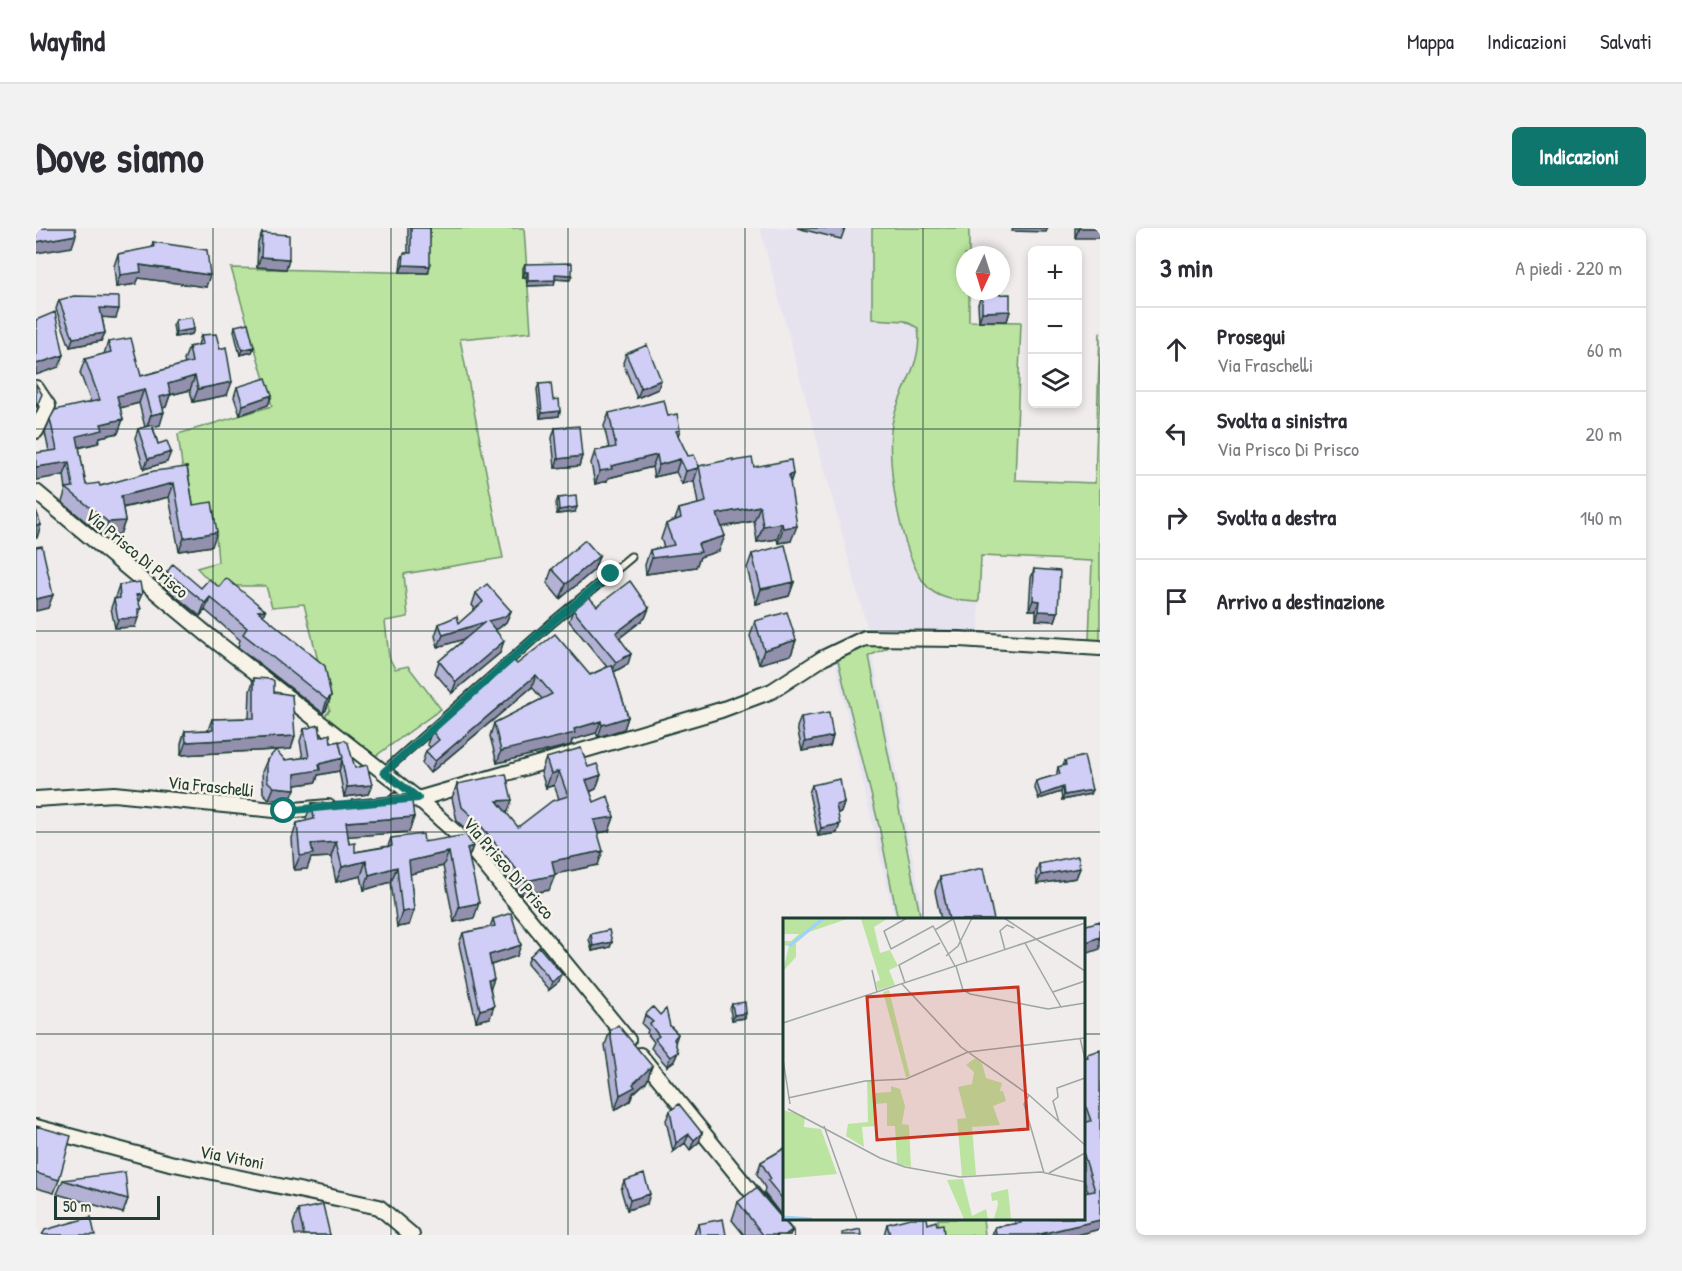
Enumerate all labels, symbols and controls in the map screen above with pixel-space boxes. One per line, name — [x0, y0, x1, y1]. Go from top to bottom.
text: Wayfind — [30, 22, 105, 60]
text: Mappa — [1407, 27, 1454, 56]
text: Indicazioni — [1487, 27, 1567, 56]
text: Salvati — [1600, 27, 1652, 56]
button: Indicazioni — [1512, 127, 1646, 186]
text: Dove siamo — [36, 128, 204, 185]
north arrow — [956, 246, 1010, 300]
map controls — [1028, 246, 1082, 408]
button: + — [1028, 246, 1082, 300]
text: 3 min — [1160, 250, 1213, 285]
text: A piedi · 220 m — [1515, 254, 1622, 281]
button: − — [1028, 300, 1082, 354]
text: Prosegui — [1217, 321, 1286, 351]
icon: ahead — [1160, 333, 1193, 366]
text: 60 m — [1587, 336, 1622, 363]
text: Via Fraschelli — [1217, 351, 1313, 378]
button: layers — [1028, 354, 1082, 408]
text: Svolta a sinistra — [1217, 405, 1347, 435]
icon: left — [1160, 417, 1193, 450]
text: 20 m — [1585, 420, 1622, 447]
text: Via Prisco Di Prisco — [1217, 435, 1359, 462]
icon: right — [1160, 501, 1193, 534]
street label: Via Prisco Di Prisco — [80, 502, 194, 604]
text: Svolta a destra — [1217, 502, 1336, 532]
text: 140 m — [1580, 504, 1622, 531]
route end — [597, 560, 623, 586]
icon: arrive — [1160, 585, 1193, 618]
text: Arrivo a destinazione — [1217, 586, 1385, 616]
street label: Via Fraschelli — [167, 769, 255, 803]
route start — [270, 797, 296, 823]
street label: Via Prisco Di Prisco — [458, 812, 560, 924]
inset map — [783, 918, 1085, 1220]
street label: Via Vitoni — [198, 1139, 266, 1175]
scale bar — [54, 1193, 160, 1220]
text: 50 m — [63, 1195, 92, 1217]

